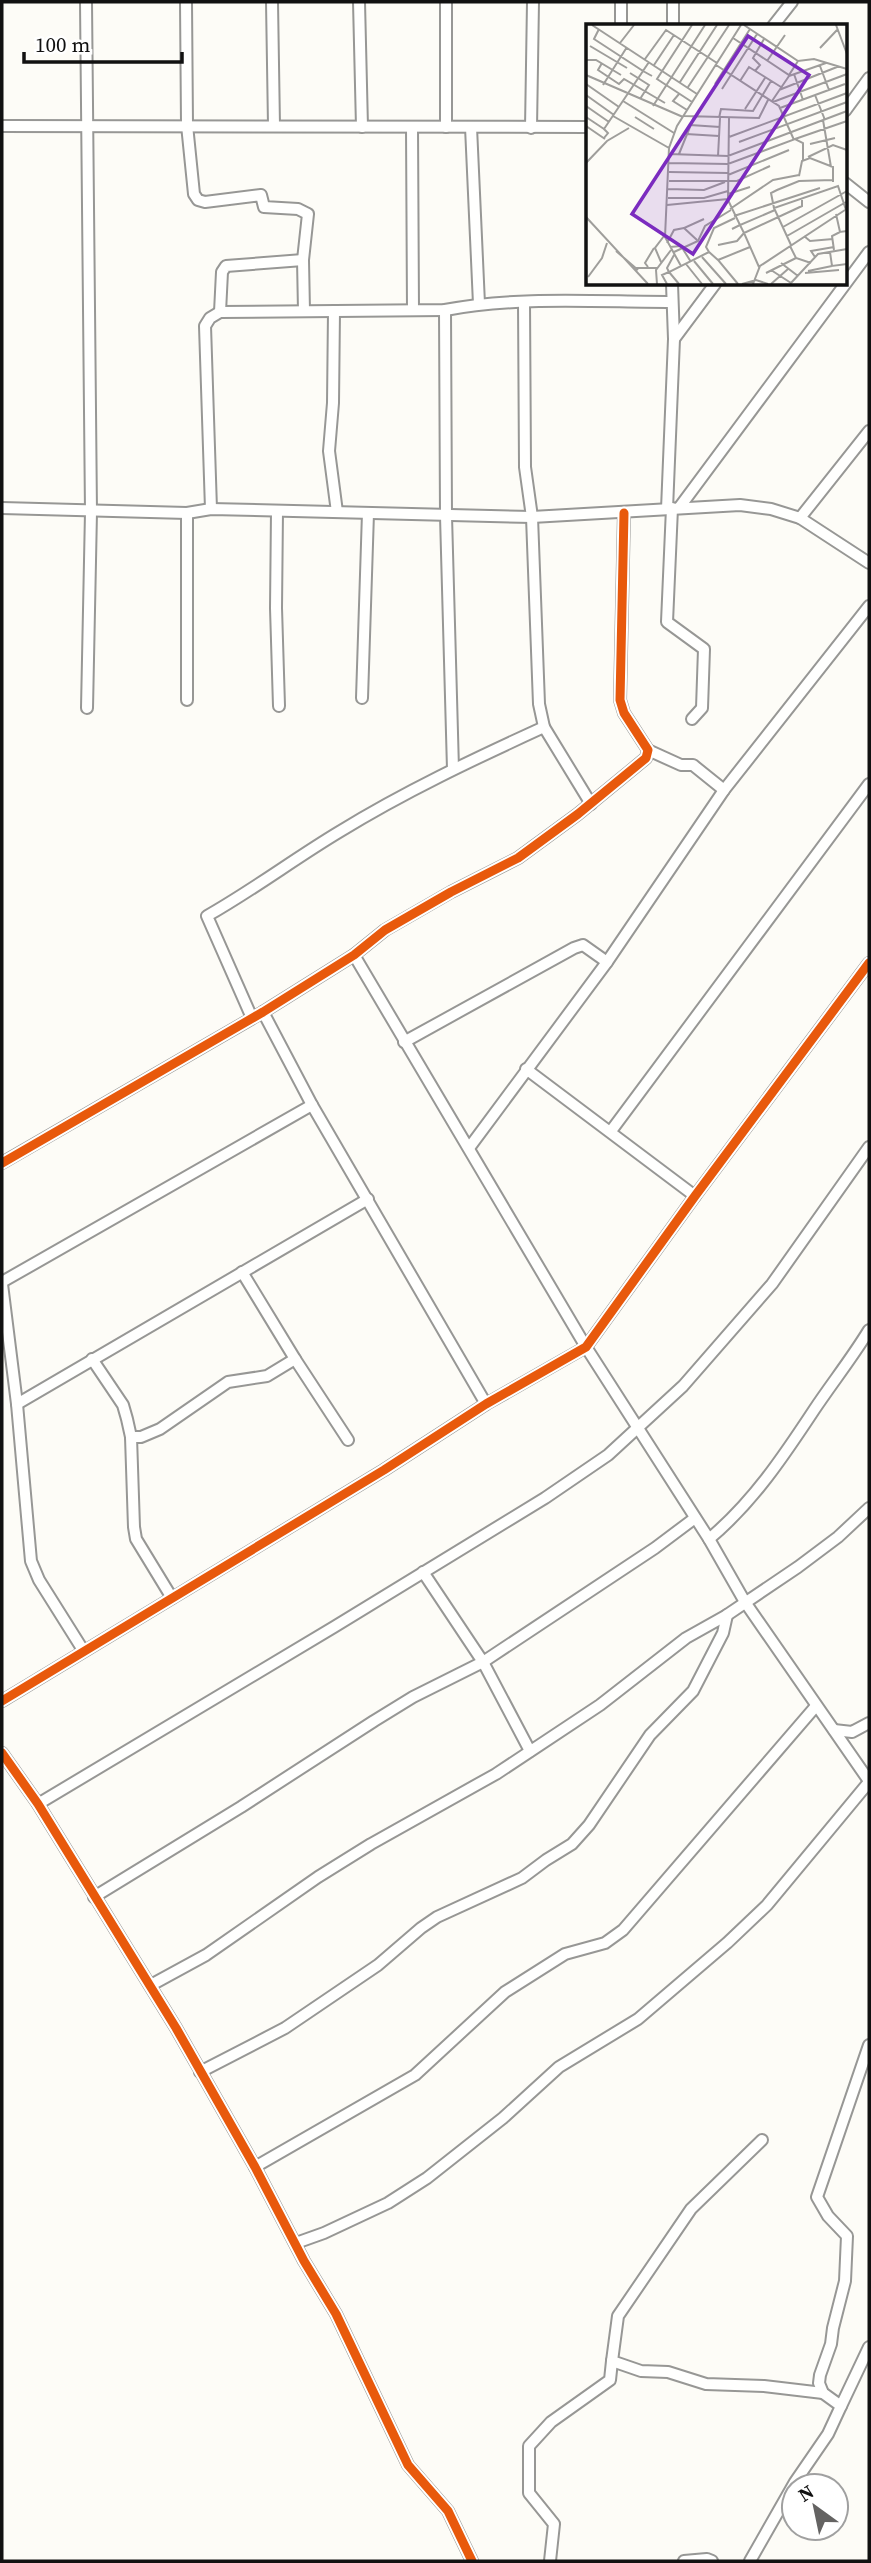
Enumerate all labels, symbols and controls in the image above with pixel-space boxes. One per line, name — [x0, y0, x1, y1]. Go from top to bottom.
scale bar — [24, 21, 182, 65]
inset map — [586, 24, 846, 285]
text: 100 m — [35, 30, 90, 59]
north arrow — [780, 2472, 850, 2542]
text: N — [793, 2478, 819, 2507]

